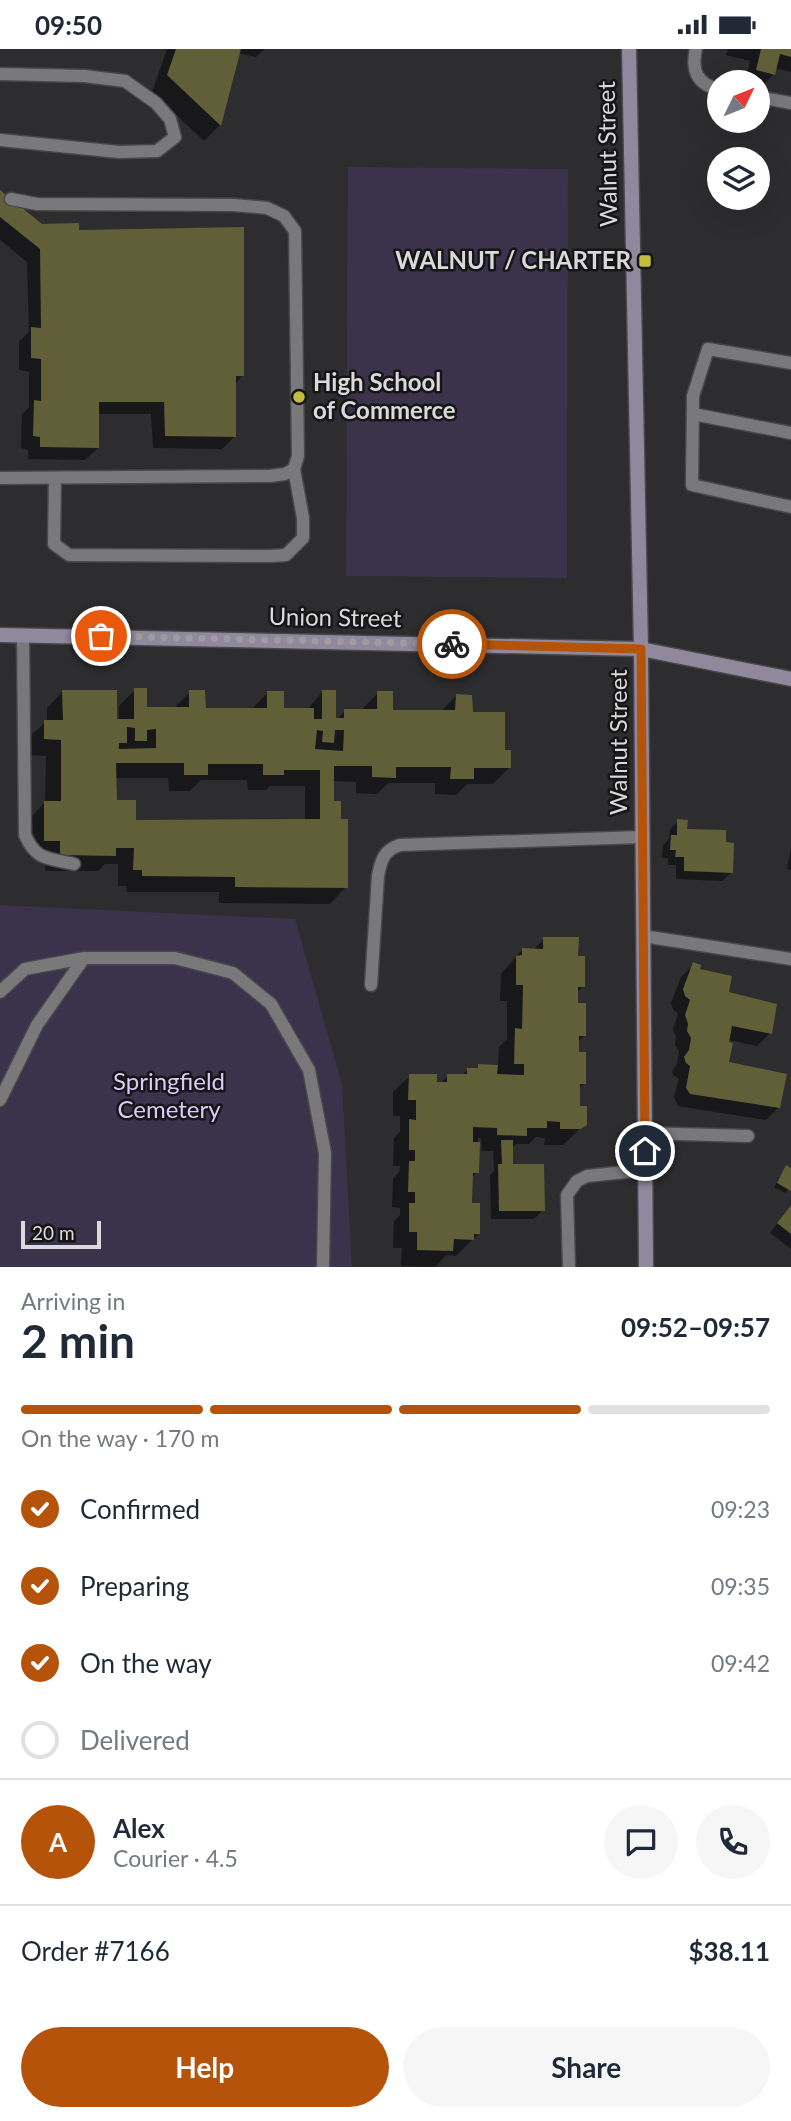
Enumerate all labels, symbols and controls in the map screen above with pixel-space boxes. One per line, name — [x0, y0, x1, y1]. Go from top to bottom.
text: 09:50 — [35, 9, 102, 41]
north arrow — [707, 70, 770, 133]
map controls — [707, 70, 770, 210]
street label: Walnut Street — [591, 80, 622, 227]
button: layers — [707, 147, 770, 210]
place label: WALNUT / CHARTER — [395, 245, 632, 274]
marker: WALNUT / CHARTER — [637, 253, 653, 269]
place label: High School of Commerce — [313, 367, 456, 424]
marker: High School of Commerce — [291, 389, 307, 405]
street label: Union Street — [268, 601, 402, 632]
pin — [71, 606, 131, 666]
courier — [417, 609, 487, 679]
icon: bag — [82, 617, 120, 655]
icon: bike — [433, 625, 471, 663]
street label: Walnut Street — [603, 669, 632, 815]
park label: Springfield Cemetery — [113, 1066, 225, 1123]
pin — [615, 1121, 675, 1181]
icon: home — [626, 1132, 664, 1170]
scale bar — [21, 1218, 102, 1250]
text: 20 m — [32, 1221, 75, 1244]
text: Arriving in — [21, 1287, 125, 1315]
text: 09:52–09:57 — [621, 1311, 770, 1343]
text: 2 min — [21, 1313, 135, 1368]
text: On the way · 170 m — [21, 1424, 220, 1452]
icon: check — [21, 1490, 59, 1528]
text: Confirmed — [80, 1493, 200, 1525]
text: 09:23 — [711, 1495, 770, 1523]
icon: check — [21, 1567, 59, 1605]
text: Preparing — [80, 1570, 189, 1602]
text: 09:35 — [711, 1572, 770, 1600]
icon: check — [21, 1644, 59, 1682]
text: On the way — [80, 1647, 212, 1679]
text: 09:42 — [711, 1649, 770, 1677]
text: Delivered — [80, 1724, 190, 1756]
button: chat — [604, 1805, 678, 1879]
button: phone — [696, 1805, 770, 1879]
text: Alex — [113, 1812, 165, 1844]
text: A — [49, 1826, 67, 1858]
text: Courier · 4.5 — [113, 1844, 238, 1872]
text: Order #7166 — [21, 1935, 170, 1967]
text: $38.11 — [688, 1935, 770, 1967]
button: Help — [21, 2027, 389, 2107]
button: Share — [403, 2027, 770, 2107]

